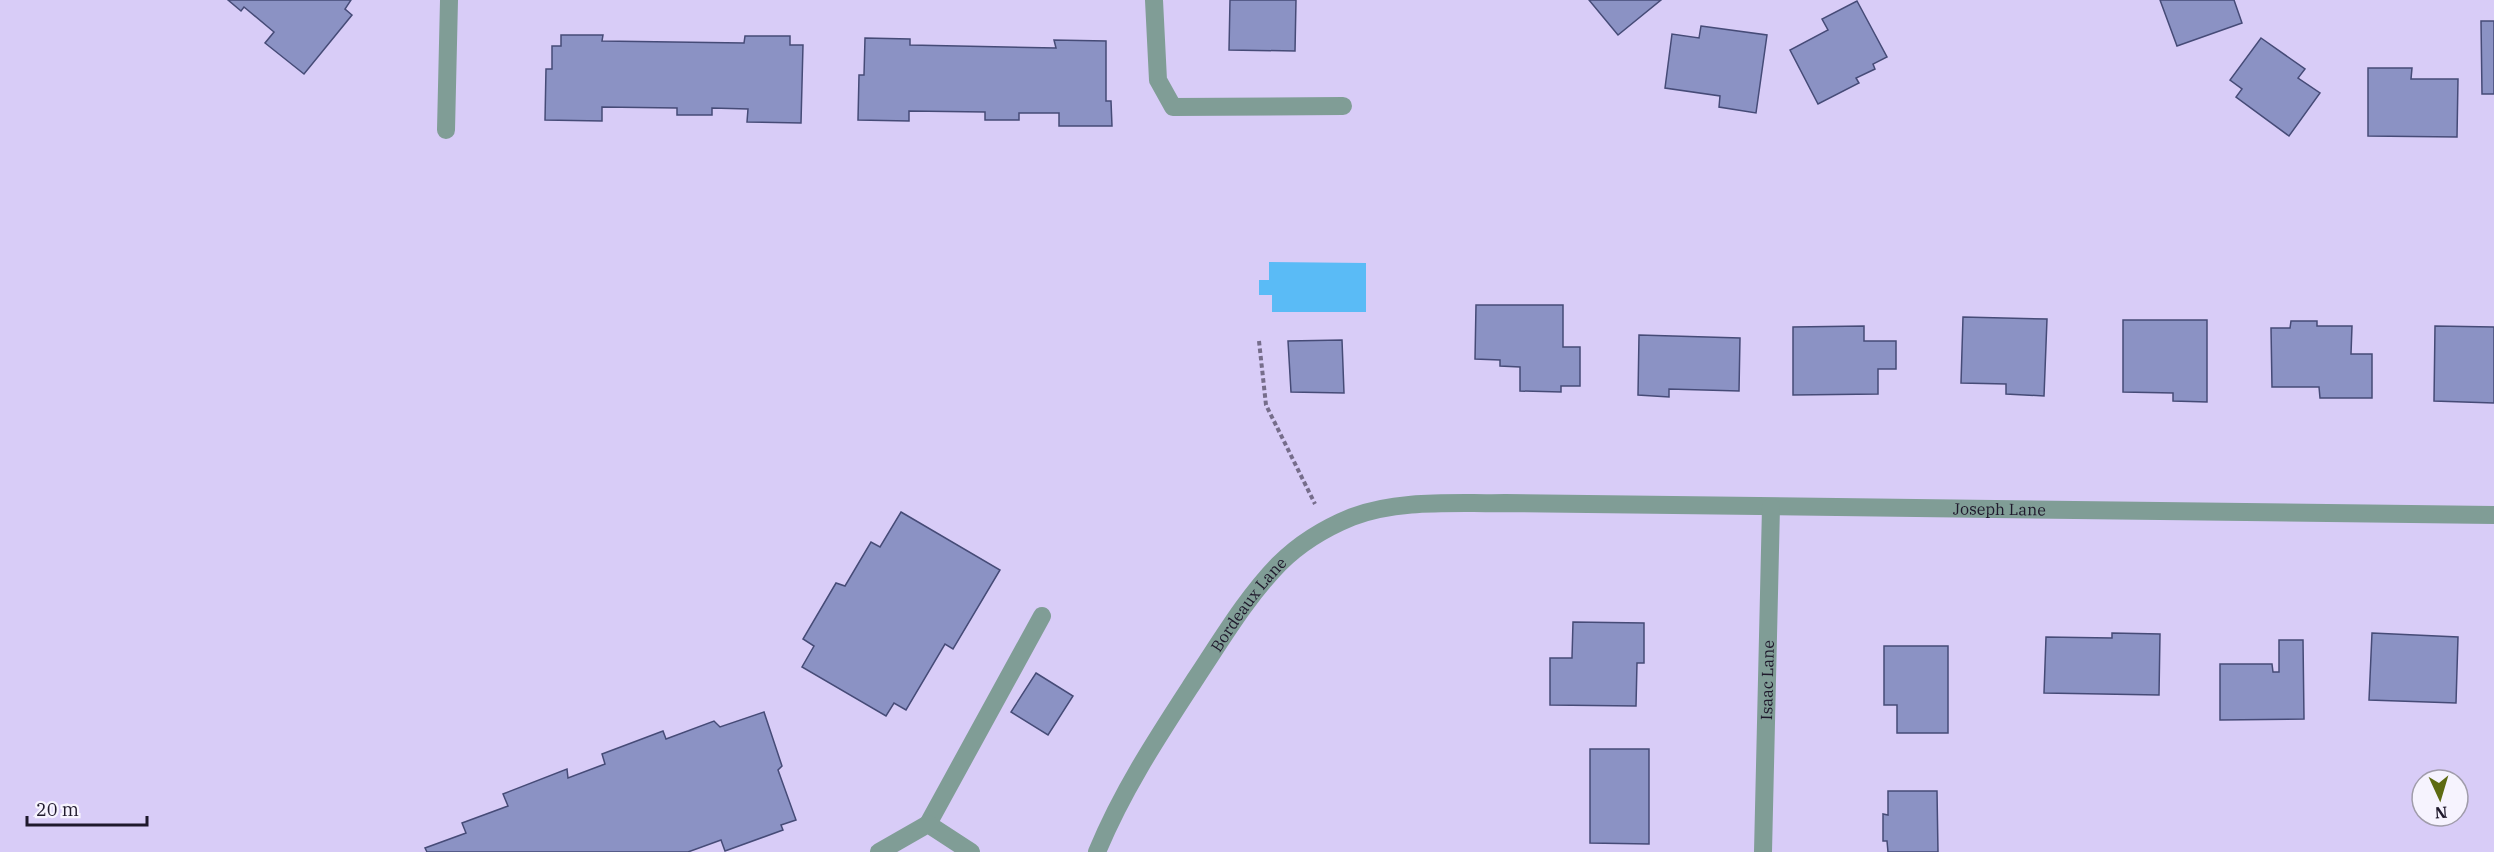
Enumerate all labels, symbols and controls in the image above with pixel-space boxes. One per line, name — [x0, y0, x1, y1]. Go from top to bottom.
street label: Joseph Lane — [1953, 498, 2046, 520]
street label: Bordeaux Lane — [1206, 553, 1290, 655]
street label: Isaac Lane — [1756, 640, 1778, 720]
north arrow — [2410, 768, 2470, 828]
scale bar — [27, 789, 147, 827]
text: 20 m — [36, 798, 79, 821]
text: N — [2434, 803, 2448, 823]

